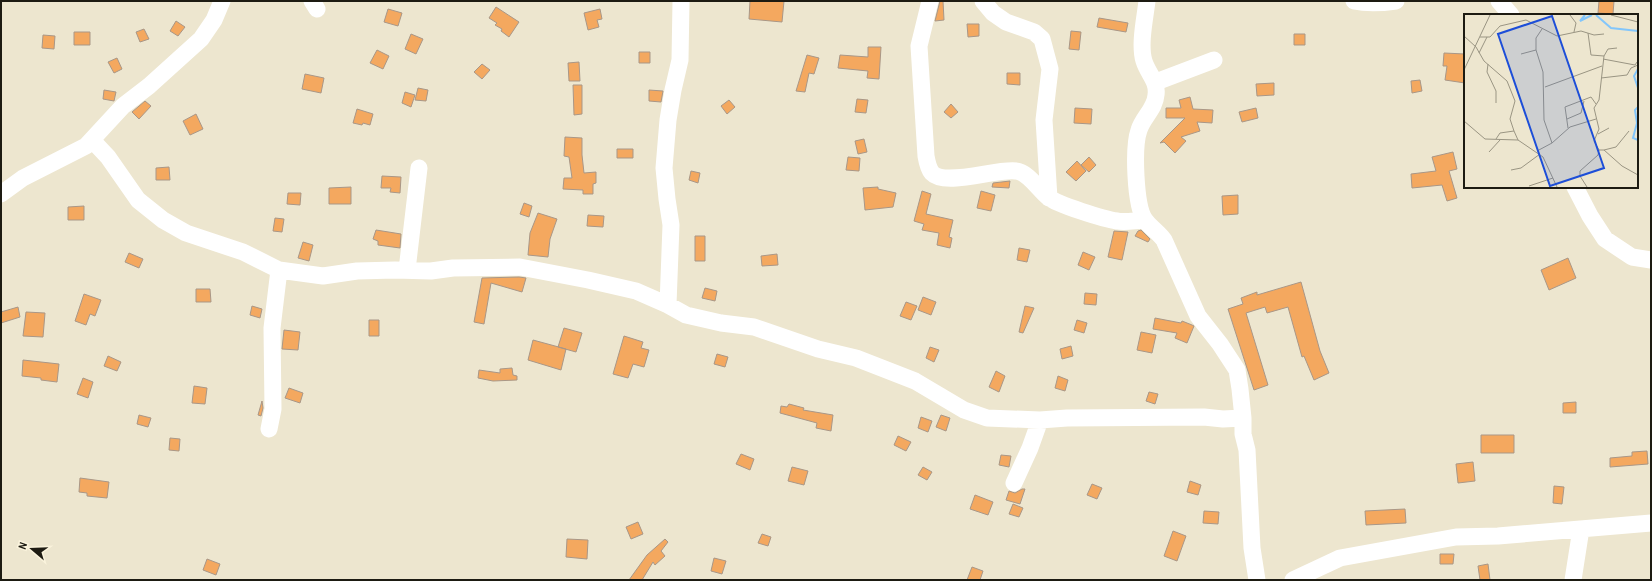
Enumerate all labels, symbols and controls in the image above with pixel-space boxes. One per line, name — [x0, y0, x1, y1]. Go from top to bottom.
inset map — [1464, 14, 1638, 188]
north arrow — [12, 529, 52, 569]
text: N — [15, 540, 30, 551]

